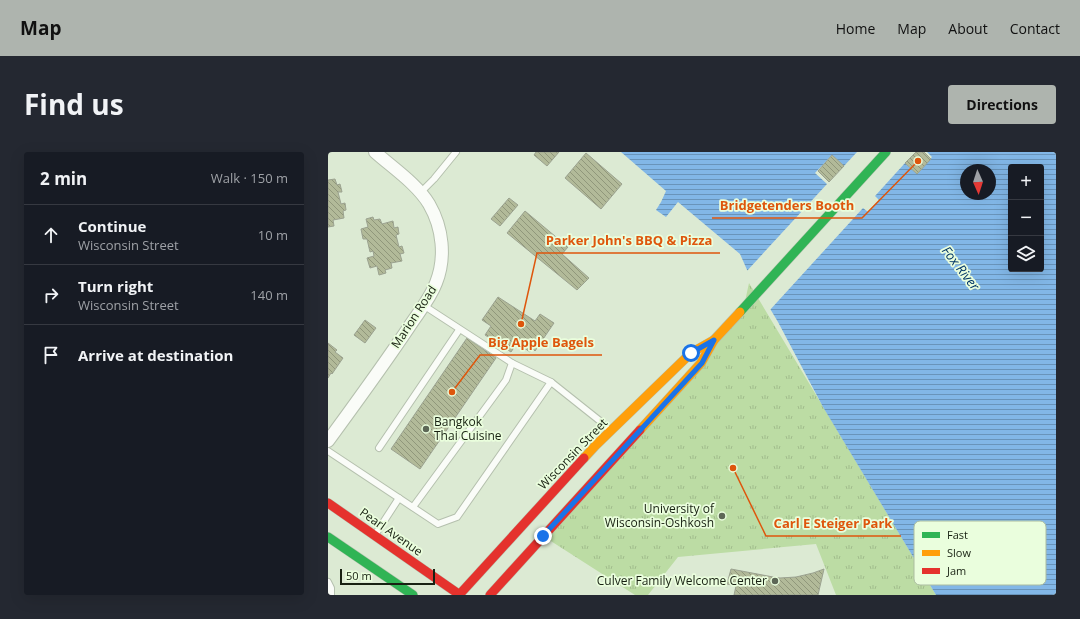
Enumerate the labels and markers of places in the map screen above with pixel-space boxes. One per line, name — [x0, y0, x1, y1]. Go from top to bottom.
callout: Bridgetenders Booth — [712, 193, 862, 218]
callout: Parker John's BBQ & Pizza — [537, 228, 720, 253]
callout: Big Apple Bagels — [480, 330, 602, 355]
place label: Bangkok Thai Cuisine — [434, 413, 502, 444]
marker: Bangkok Thai Cuisine — [421, 424, 431, 434]
place label: University of Wisconsin-Oshkosh — [605, 500, 715, 531]
marker: University of Wisconsin-Oshkosh — [717, 511, 727, 521]
callout: Carl E Steiger Park — [766, 511, 901, 536]
place label: Culver Family Welcome Center — [597, 572, 767, 589]
marker: Culver Family Welcome Center — [770, 576, 780, 586]

